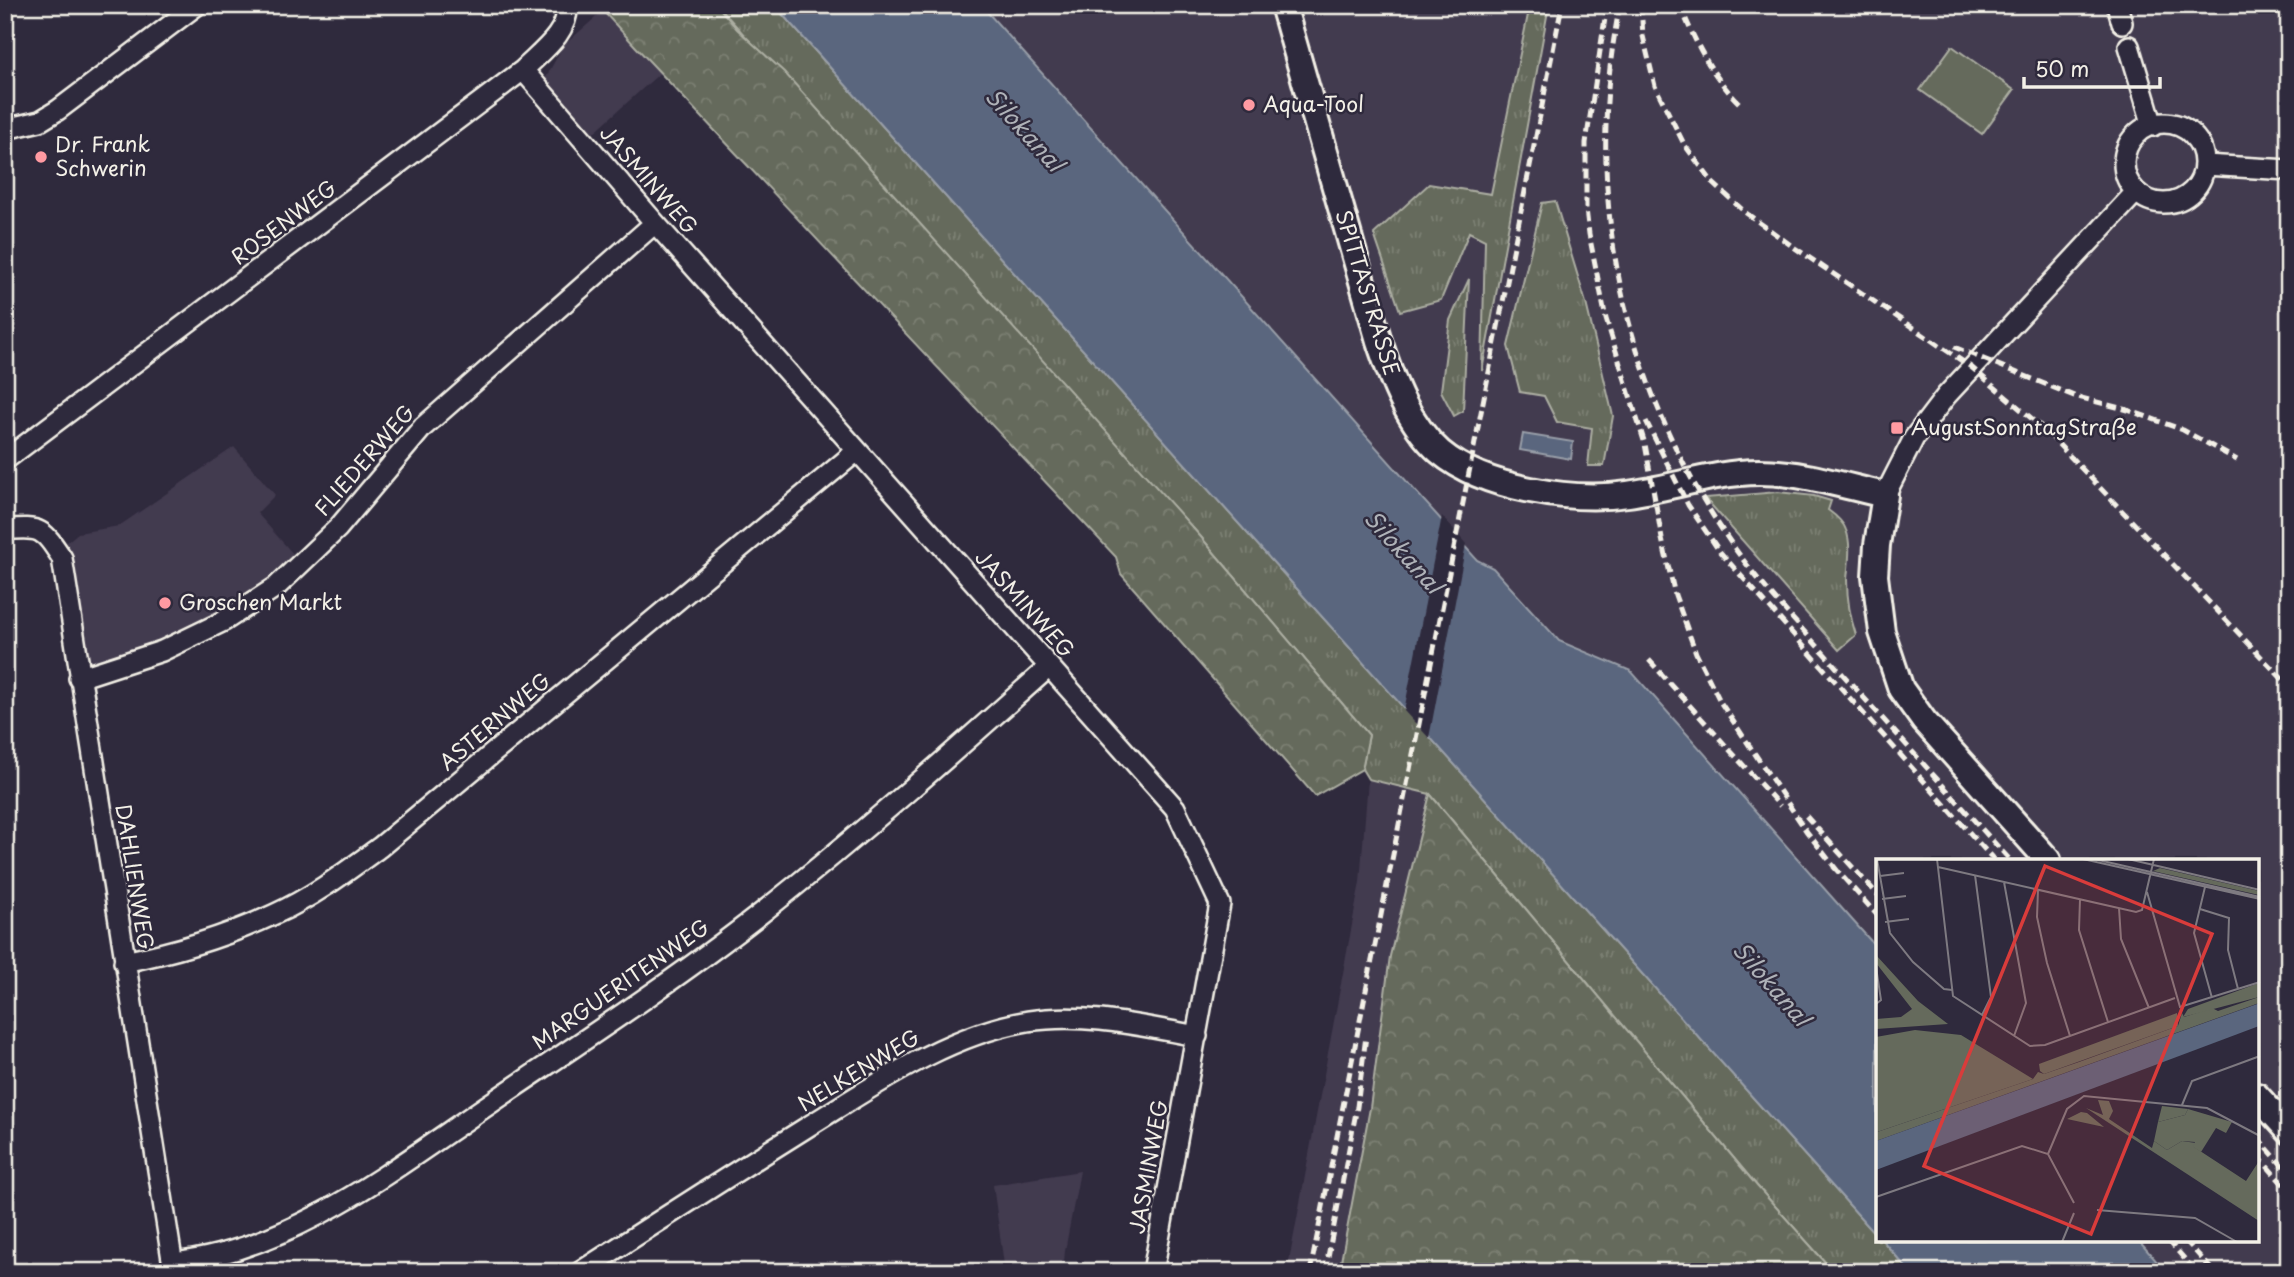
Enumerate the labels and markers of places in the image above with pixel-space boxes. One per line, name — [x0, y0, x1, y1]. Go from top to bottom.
place label: Aqua-Tool — [1263, 87, 1364, 119]
marker: Aqua-Tool — [1241, 97, 1257, 113]
place label: Dr. Frank Schwerin — [55, 127, 150, 183]
marker: Dr. Frank Schwerin — [33, 149, 49, 165]
place label: AugustSonntagStraße — [1911, 410, 2137, 442]
marker: AugustSonntagStraße — [1889, 420, 1905, 436]
place label: Groschen Markt — [179, 585, 342, 617]
marker: Groschen Markt — [157, 595, 173, 611]

